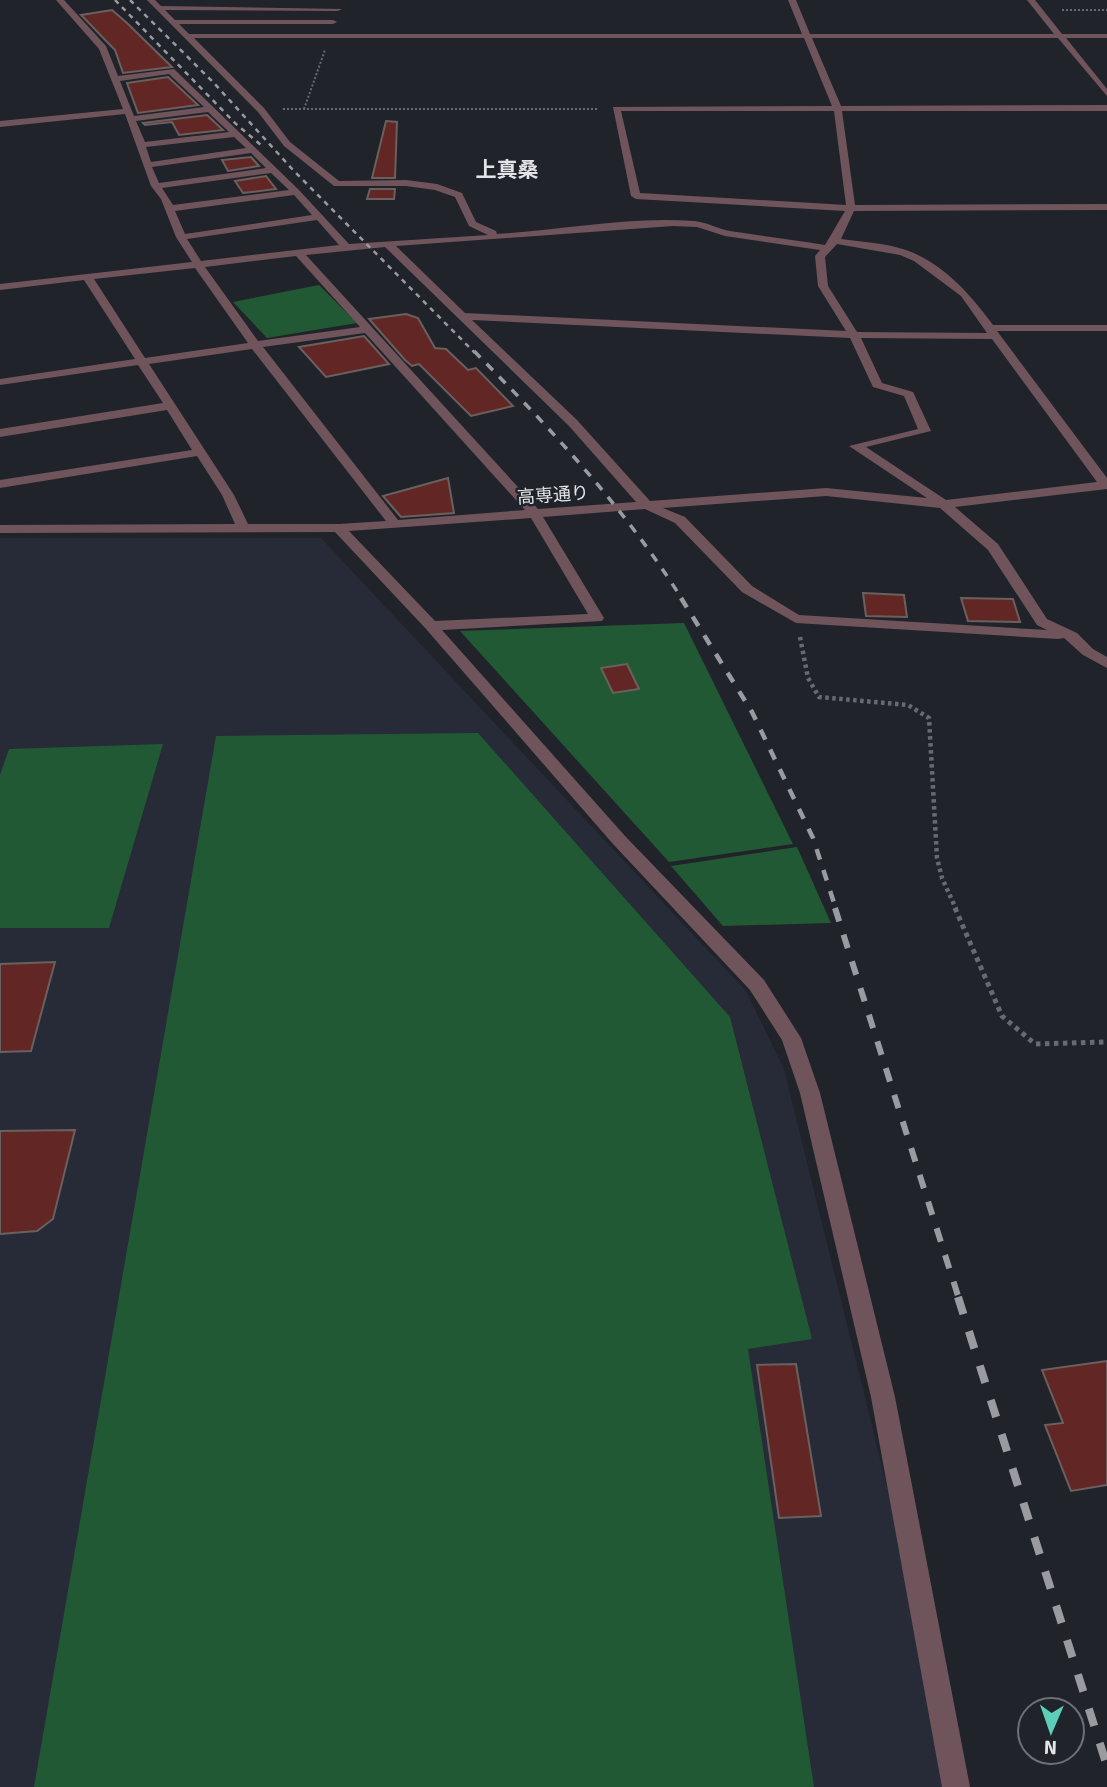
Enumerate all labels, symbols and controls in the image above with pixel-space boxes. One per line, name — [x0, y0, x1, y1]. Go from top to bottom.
district label: 上真桑 — [476, 157, 539, 183]
street label: 高専通り — [516, 482, 590, 508]
north arrow — [1016, 1696, 1086, 1766]
text: N — [1043, 1735, 1057, 1759]

